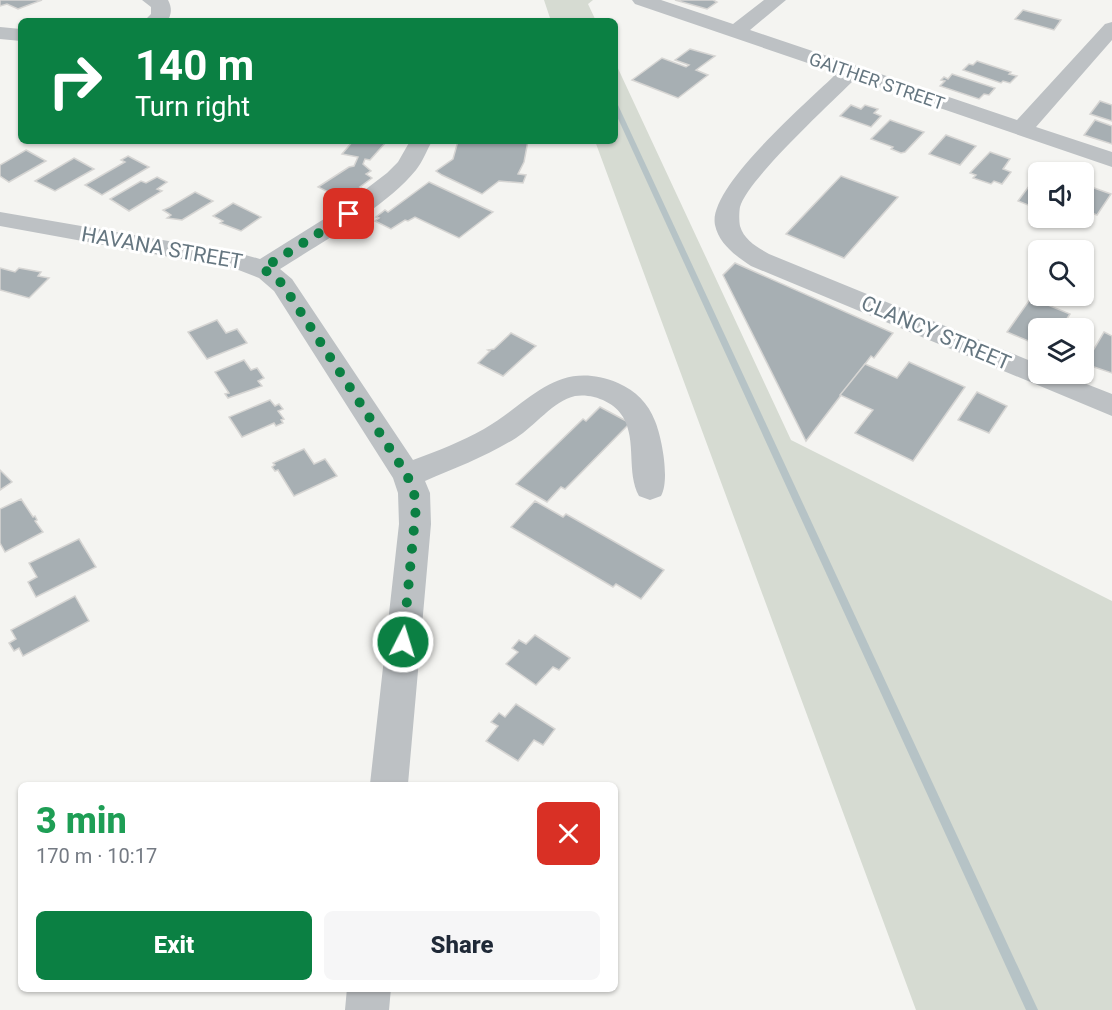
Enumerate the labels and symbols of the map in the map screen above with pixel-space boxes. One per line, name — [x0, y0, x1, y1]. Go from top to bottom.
street label: GAITHER STREET — [806, 48, 948, 114]
pin — [323, 188, 374, 239]
street label: HAVANA STREET — [80, 222, 245, 274]
street label: CLANCY STREET — [858, 291, 1015, 375]
position arrow — [371, 610, 435, 674]

